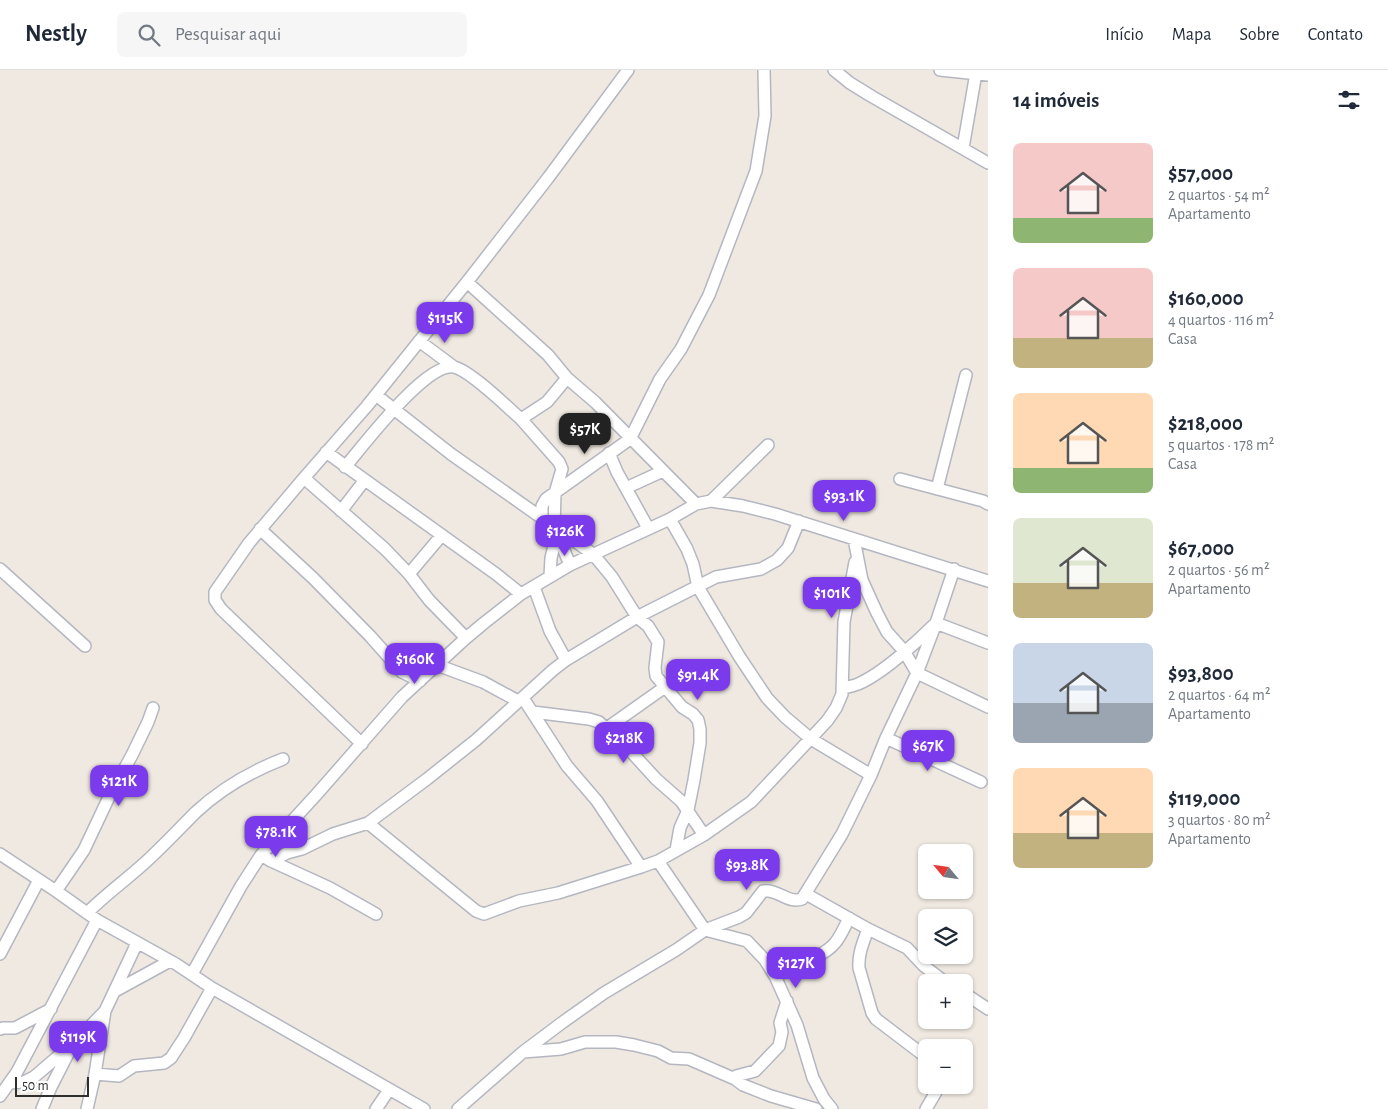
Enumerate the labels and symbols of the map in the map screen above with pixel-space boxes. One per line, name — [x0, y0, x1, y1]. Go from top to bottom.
pin: $115K — [410, 302, 480, 344]
pin: $57K — [555, 412, 615, 455]
pin: $93.1K — [803, 480, 885, 522]
pin: $126K — [530, 514, 600, 557]
pin: $101K — [797, 576, 867, 619]
pin: $160K — [380, 642, 450, 685]
pin: $91.4K — [657, 658, 739, 701]
pin: $218K — [589, 722, 659, 764]
pin: $67K — [898, 730, 958, 772]
pin: $121K — [84, 764, 154, 807]
pin: $78.1K — [235, 816, 317, 858]
north arrow — [918, 844, 972, 899]
pin: $93.8K — [706, 848, 788, 891]
pin: $127K — [761, 946, 831, 989]
pin: $119K — [43, 1020, 113, 1063]
scale bar — [15, 1074, 89, 1097]

